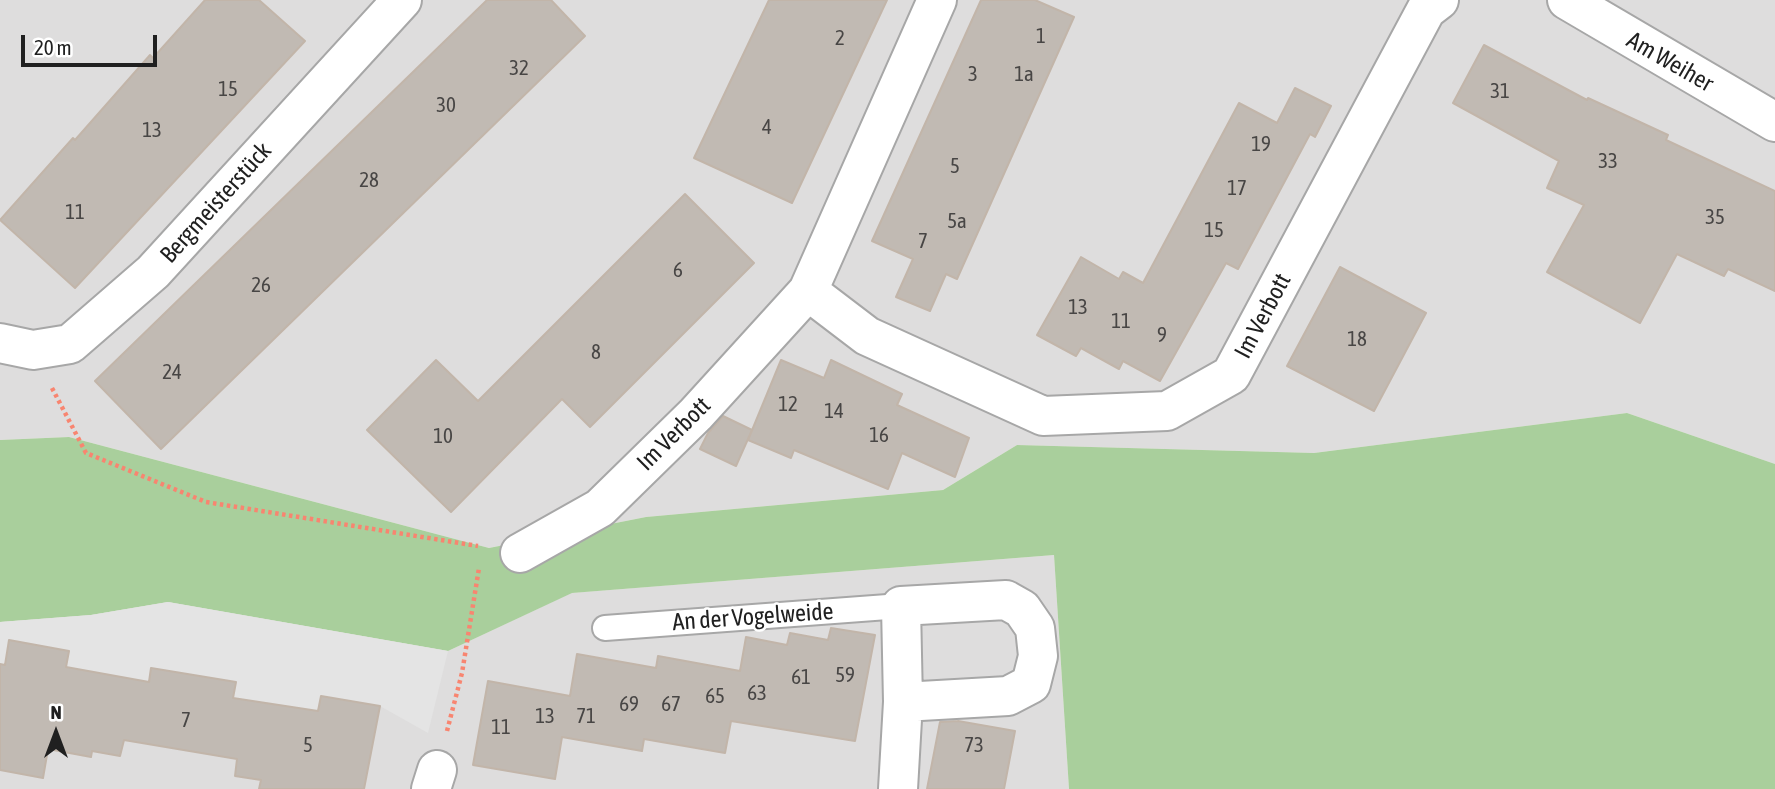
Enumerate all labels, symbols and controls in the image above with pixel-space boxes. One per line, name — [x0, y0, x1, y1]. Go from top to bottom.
scale bar — [24, 21, 161, 65]
house number: 1 — [1036, 23, 1046, 49]
house number: 2 — [835, 25, 845, 51]
street label: Am Weiher — [1622, 26, 1718, 98]
text: 20 m — [34, 35, 72, 59]
house number: 32 — [509, 55, 529, 81]
house number: 3 — [968, 61, 978, 87]
house number: 1a — [1014, 61, 1034, 87]
house number: 15 — [218, 76, 238, 102]
house number: 31 — [1490, 78, 1510, 104]
house number: 30 — [436, 92, 456, 118]
house number: 4 — [762, 114, 772, 140]
house number: 13 — [142, 117, 162, 143]
house number: 19 — [1251, 131, 1271, 157]
street label: Bergmeisterstück — [154, 137, 278, 269]
house number: 33 — [1598, 148, 1618, 174]
house number: 5 — [950, 153, 960, 179]
house number: 28 — [359, 167, 379, 193]
house number: 17 — [1227, 175, 1247, 201]
house number: 11 — [65, 199, 85, 225]
house number: 35 — [1705, 204, 1725, 230]
house number: 5a — [947, 208, 967, 234]
house number: 15 — [1204, 217, 1224, 243]
house number: 7 — [918, 228, 928, 254]
house number: 6 — [673, 257, 683, 283]
street label: Im Verbott — [1229, 269, 1297, 363]
house number: 26 — [251, 272, 271, 298]
house number: 13 — [1068, 294, 1088, 320]
house number: 11 — [1111, 308, 1131, 334]
house number: 9 — [1157, 322, 1167, 348]
house number: 18 — [1347, 326, 1367, 352]
house number: 8 — [591, 339, 601, 365]
house number: 24 — [162, 359, 182, 385]
street label: Im Verbott — [631, 391, 717, 477]
house number: 12 — [778, 391, 798, 417]
house number: 14 — [824, 398, 844, 424]
house number: 16 — [869, 422, 889, 448]
house number: 10 — [433, 423, 453, 449]
street label: An der Vogelweide — [672, 597, 834, 637]
house number: 59 — [835, 662, 855, 688]
house number: 61 — [791, 664, 811, 690]
house number: 63 — [747, 680, 767, 706]
house number: 65 — [705, 683, 725, 709]
house number: 69 — [619, 691, 639, 717]
house number: 67 — [661, 691, 681, 717]
north arrow — [21, 698, 91, 768]
text: N — [50, 701, 62, 723]
house number: 13 — [535, 703, 555, 729]
house number: 71 — [576, 703, 596, 729]
house number: 7 — [181, 707, 191, 733]
house number: 11 — [491, 714, 511, 740]
house number: 5 — [303, 732, 313, 758]
house number: 73 — [964, 732, 984, 758]

